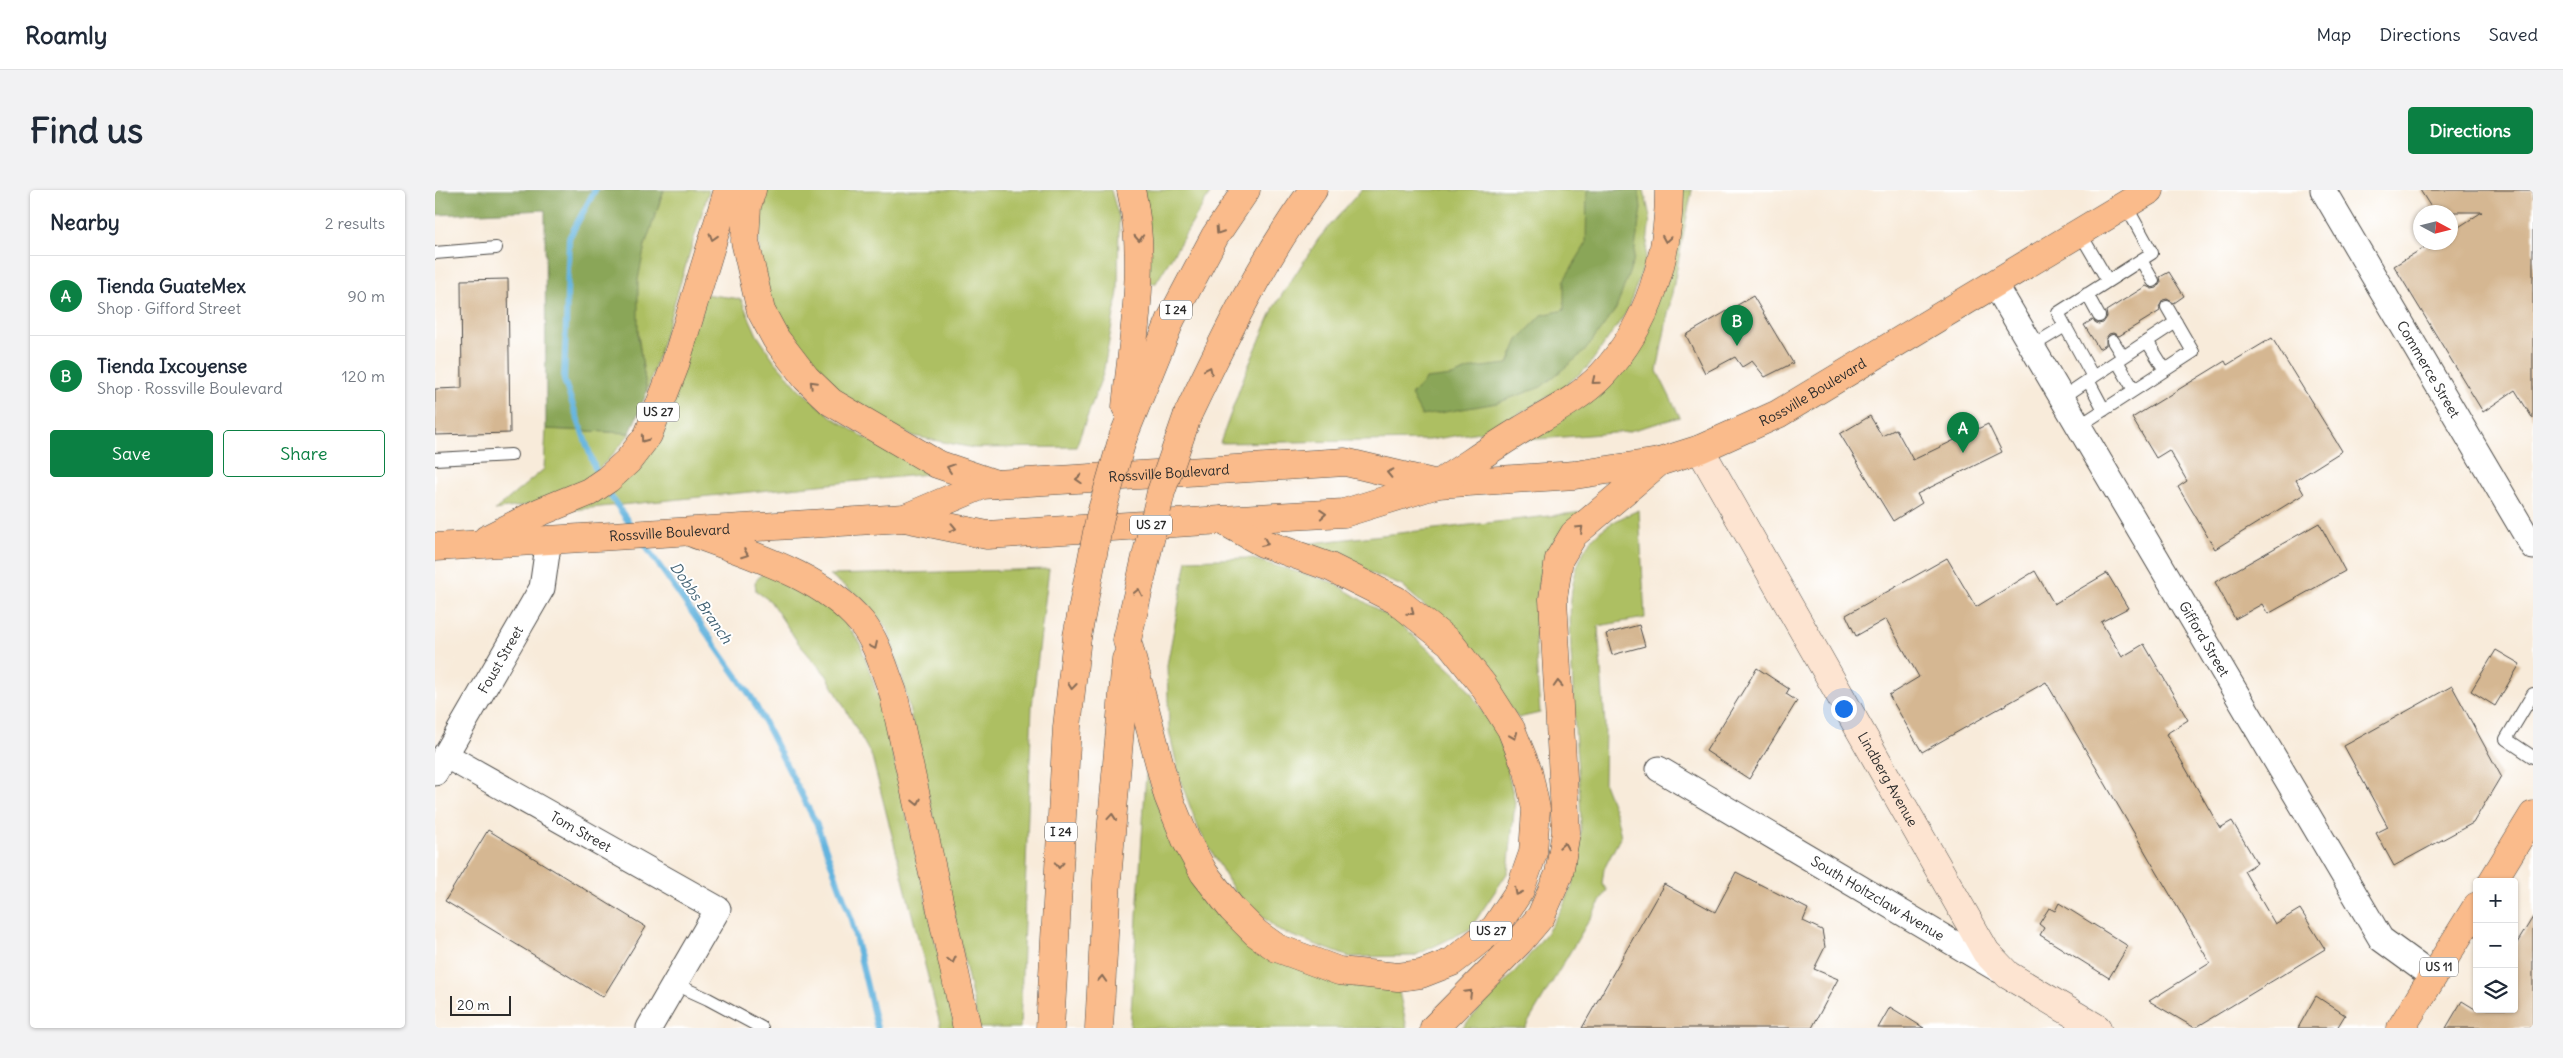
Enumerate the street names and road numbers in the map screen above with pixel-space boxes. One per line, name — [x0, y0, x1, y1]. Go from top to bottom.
road number: I 24 — [1160, 300, 1192, 320]
street label: Commerce Street — [2393, 317, 2464, 421]
street label: Rossville Boulevard — [1756, 354, 1869, 430]
road number: US 27 — [637, 402, 679, 422]
street label: Rossville Boulevard — [1108, 460, 1230, 486]
road number: US 27 — [1130, 516, 1172, 534]
street label: Rossville Boulevard — [609, 520, 730, 545]
street label: Gifford Street — [2175, 598, 2234, 680]
street label: Foust Street — [474, 622, 527, 697]
street label: Lindberg Avenue — [1854, 729, 1922, 830]
street label: Tom Street — [547, 807, 615, 856]
road number: I 24 — [1045, 822, 1077, 842]
street label: South Holtzclaw Avenue — [1808, 852, 1948, 945]
road number: US 27 — [1470, 921, 1512, 940]
road number: US 11 — [2420, 958, 2458, 976]

